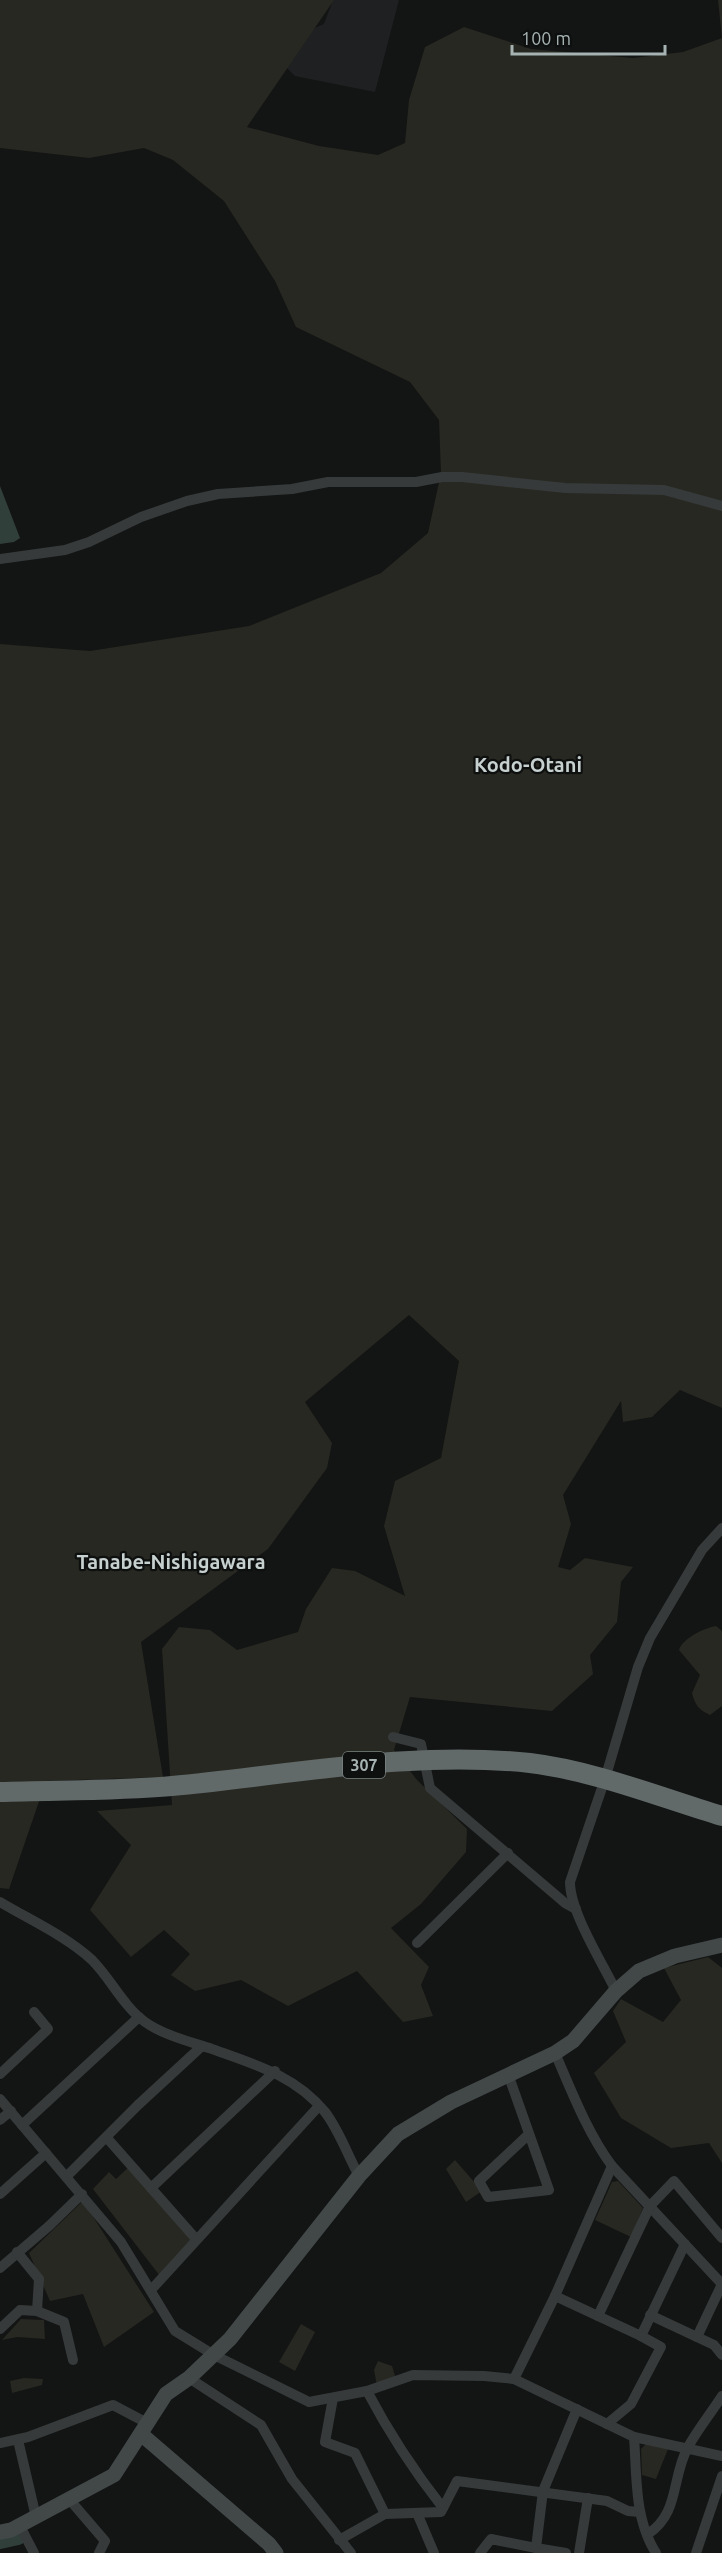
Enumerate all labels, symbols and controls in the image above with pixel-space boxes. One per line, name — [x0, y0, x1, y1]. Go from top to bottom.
scale bar — [512, 18, 665, 56]
text: 100 m — [521, 28, 571, 48]
district label: Kodo-Otani — [474, 753, 582, 776]
district label: Tanabe-Nishigawara — [76, 1550, 266, 1573]
road number: 307 — [343, 1752, 385, 1778]

